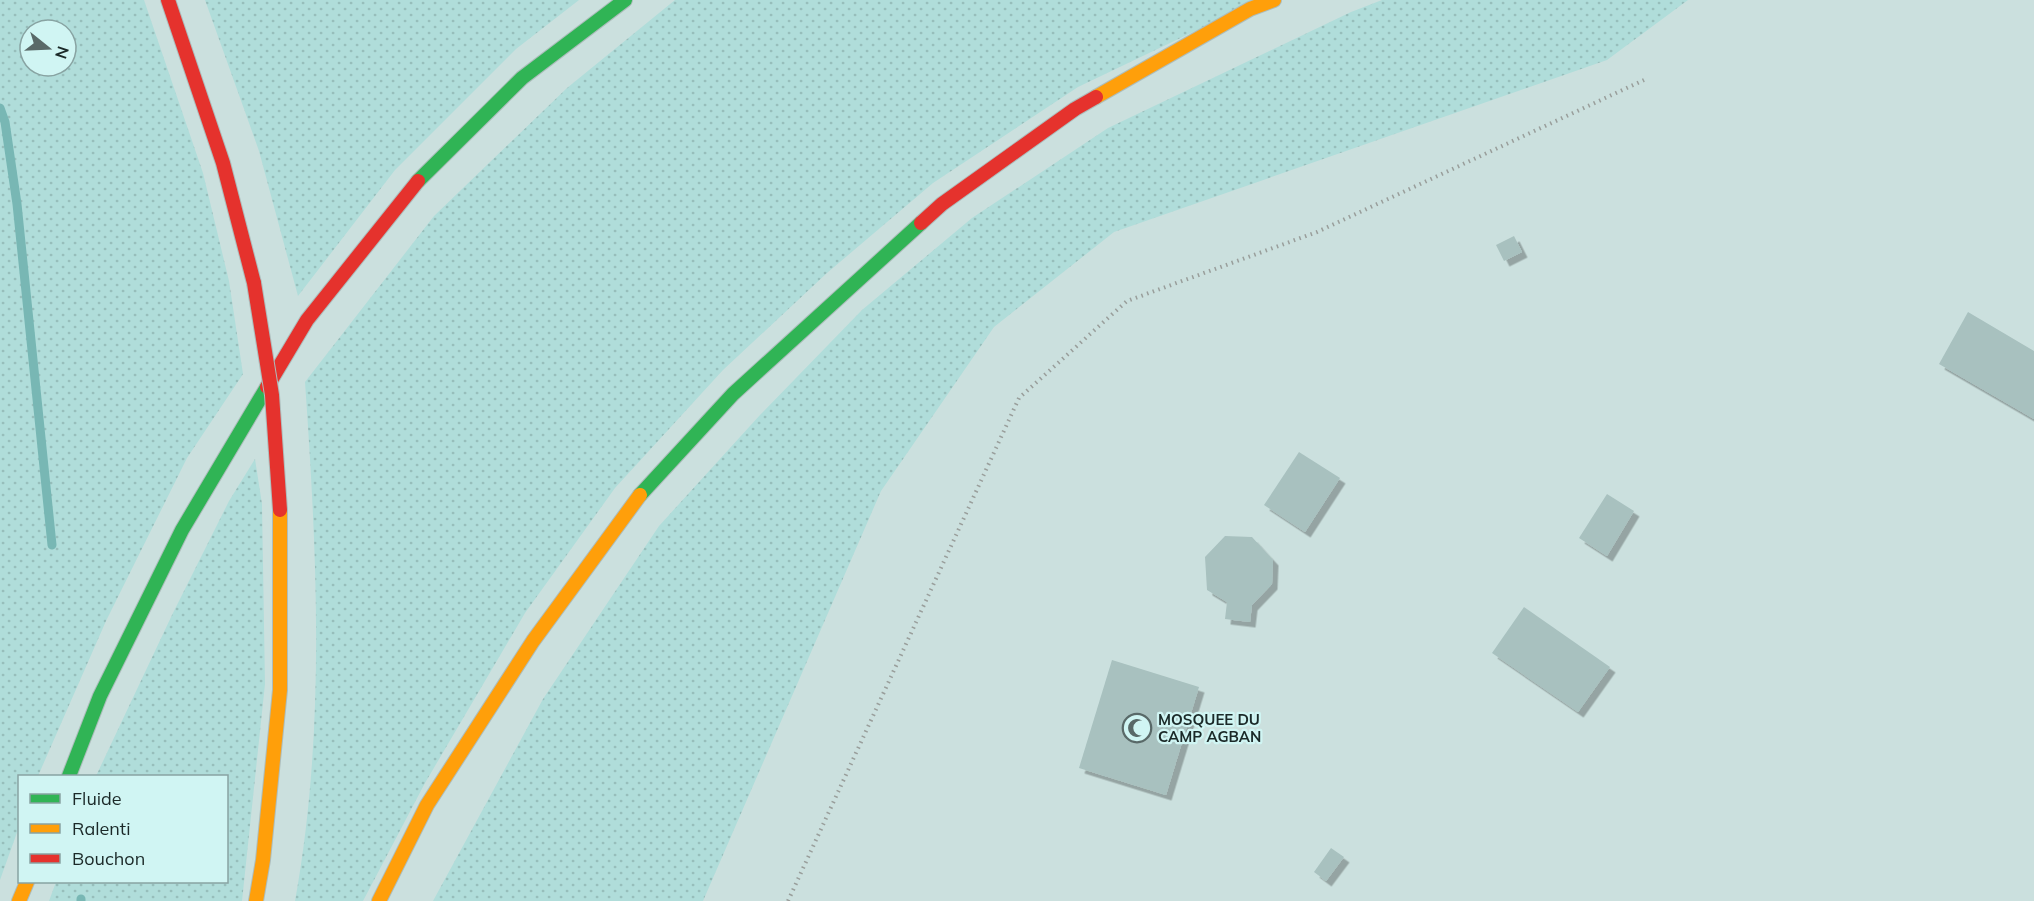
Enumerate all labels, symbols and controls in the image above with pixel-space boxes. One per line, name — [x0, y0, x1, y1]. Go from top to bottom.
north arrow — [18, 18, 78, 78]
text: N — [51, 44, 74, 61]
place label: MOSQUEE DU CAMP AGBAN — [1158, 710, 1261, 746]
mosque icon: MOSQUEE DU CAMP AGBAN — [1121, 712, 1153, 744]
legend — [18, 775, 228, 883]
text: Fluide — [72, 787, 122, 810]
text: Ralenti — [72, 817, 130, 840]
text: Bouchon — [72, 847, 145, 870]

